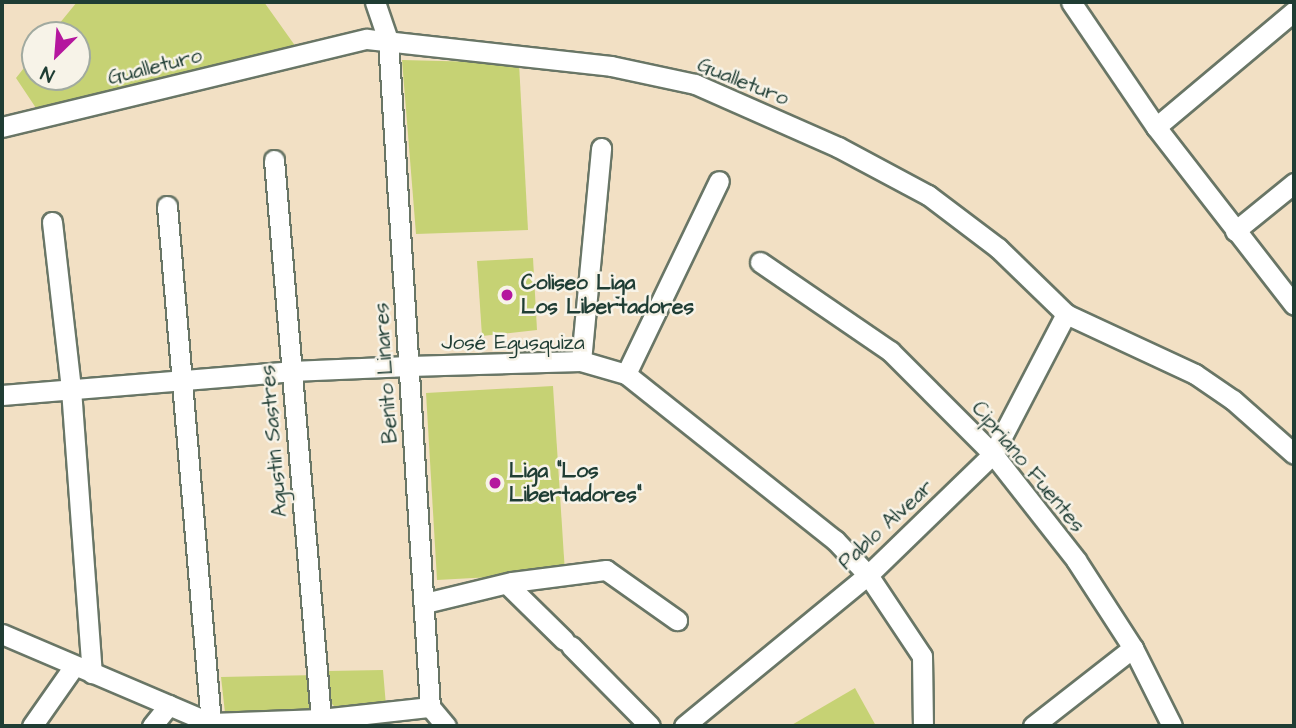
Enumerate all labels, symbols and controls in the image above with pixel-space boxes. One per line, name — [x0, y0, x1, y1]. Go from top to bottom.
north arrow — [21, 21, 91, 91]
street label: Gualleturo — [105, 43, 205, 91]
street label: Gualleturo — [694, 52, 792, 112]
text: N — [37, 59, 59, 88]
place label: Coliseo Liga Los Libertadores — [521, 270, 694, 320]
marker: Coliseo Liga Los Libertadores — [499, 287, 515, 303]
street label: Benito Linares — [369, 302, 403, 444]
street label: José Egusquiza — [441, 330, 585, 356]
street label: Agustin Sastres — [255, 364, 293, 518]
street label: Cipriano Fuentes — [966, 396, 1090, 538]
place label: Liga "Los Libertadores" — [509, 458, 642, 508]
marker: Liga "Los Libertadores" — [487, 475, 503, 491]
street label: Pablo Alvear — [833, 475, 939, 575]

